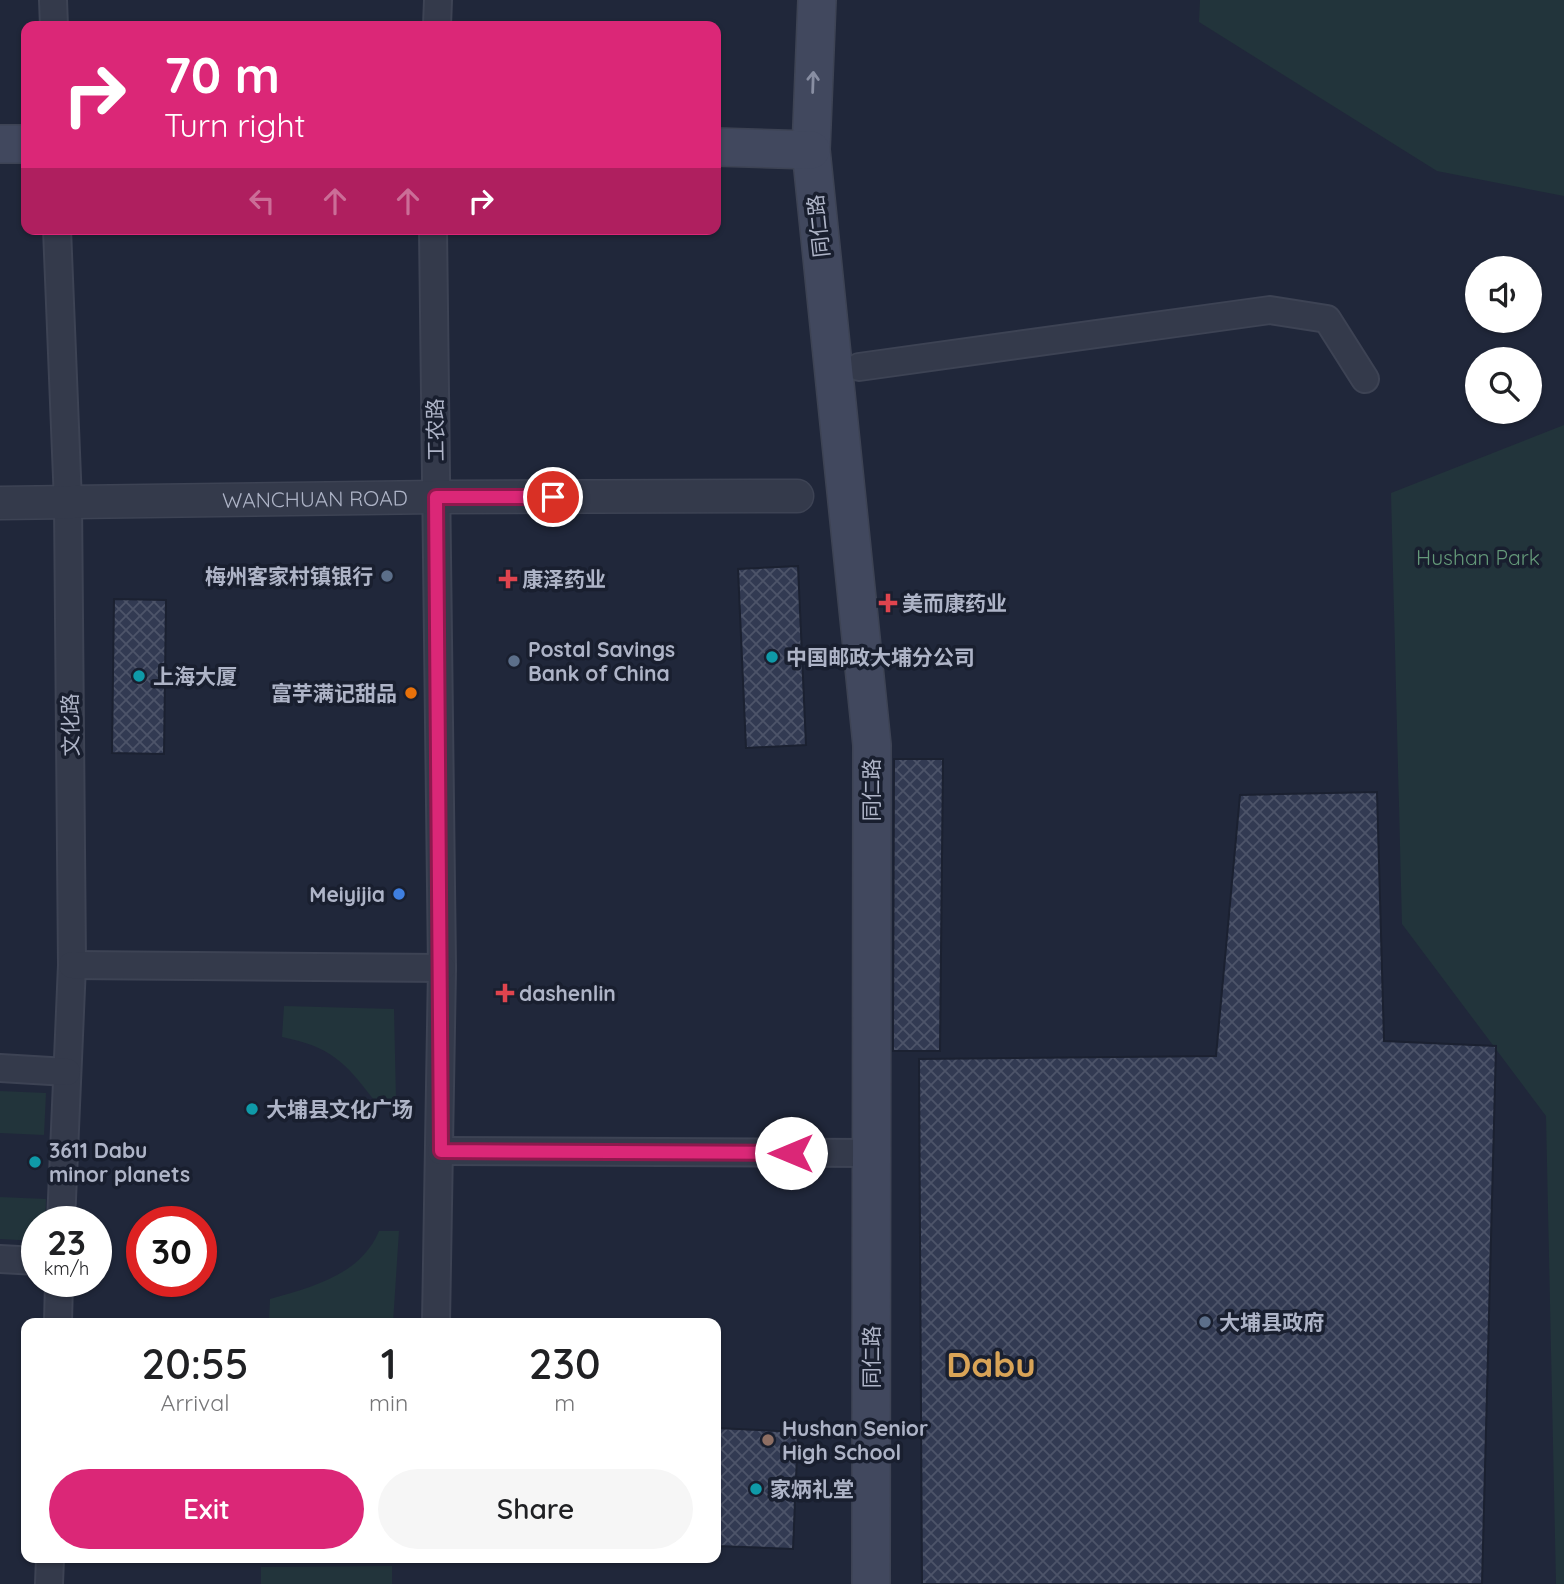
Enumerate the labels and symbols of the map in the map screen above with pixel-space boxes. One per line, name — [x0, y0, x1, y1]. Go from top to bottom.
one-way arrow — [807, 71, 820, 94]
street label: 同仁路 — [802, 193, 834, 259]
street label: 工农路 — [421, 398, 449, 462]
pin — [523, 467, 583, 527]
street label: WANCHUAN ROAD — [222, 484, 408, 513]
park label: Hushan Park — [1416, 544, 1540, 570]
place label: 梅州客家村镇银行 — [205, 563, 373, 589]
place label: 康泽药业 — [522, 566, 606, 592]
marker: 梅州客家村镇银行 — [379, 568, 395, 584]
marker: 康泽药业 — [500, 571, 516, 587]
place label: 美而康药业 — [902, 590, 1007, 616]
marker: 美而康药业 — [880, 595, 896, 611]
place label: Postal Savings Bank of China — [528, 636, 675, 686]
place label: 中国邮政大埔分公司 — [786, 644, 975, 670]
marker: 中国邮政大埔分公司 — [764, 649, 780, 665]
marker: Postal Savings Bank of China — [506, 653, 522, 669]
place label: 上海大厦 — [153, 663, 237, 689]
marker: 上海大厦 — [131, 668, 147, 684]
place label: 富芋满记甜品 — [271, 680, 397, 706]
marker: 富芋满记甜品 — [403, 685, 419, 701]
street label: 文化路 — [56, 693, 84, 757]
street label: 同仁路 — [858, 759, 884, 822]
place label: Meiyijia — [309, 881, 385, 907]
marker: Meiyijia — [391, 886, 407, 902]
place label: dashenlin — [519, 980, 616, 1006]
marker: dashenlin — [497, 985, 513, 1001]
place label: 大埔县文化广场 — [266, 1096, 413, 1122]
marker: 大埔县文化广场 — [244, 1101, 260, 1117]
position arrow — [754, 1116, 828, 1190]
place label: 3611 Dabu minor planets — [49, 1137, 190, 1187]
marker: 3611 Dabu minor planets — [27, 1154, 43, 1170]
speed limit sign: 30 — [126, 1206, 217, 1297]
place label: 大埔县政府 — [1219, 1309, 1324, 1335]
marker: 大埔县政府 — [1197, 1314, 1213, 1330]
street label: 同仁路 — [858, 1326, 884, 1389]
district label: Dabu — [946, 1342, 1036, 1386]
place label: Hushan Senior High School — [782, 1415, 928, 1465]
marker: Hushan Senior High School — [760, 1432, 776, 1448]
place label: 家炳礼堂 — [770, 1476, 854, 1502]
marker: 家炳礼堂 — [748, 1481, 764, 1497]

